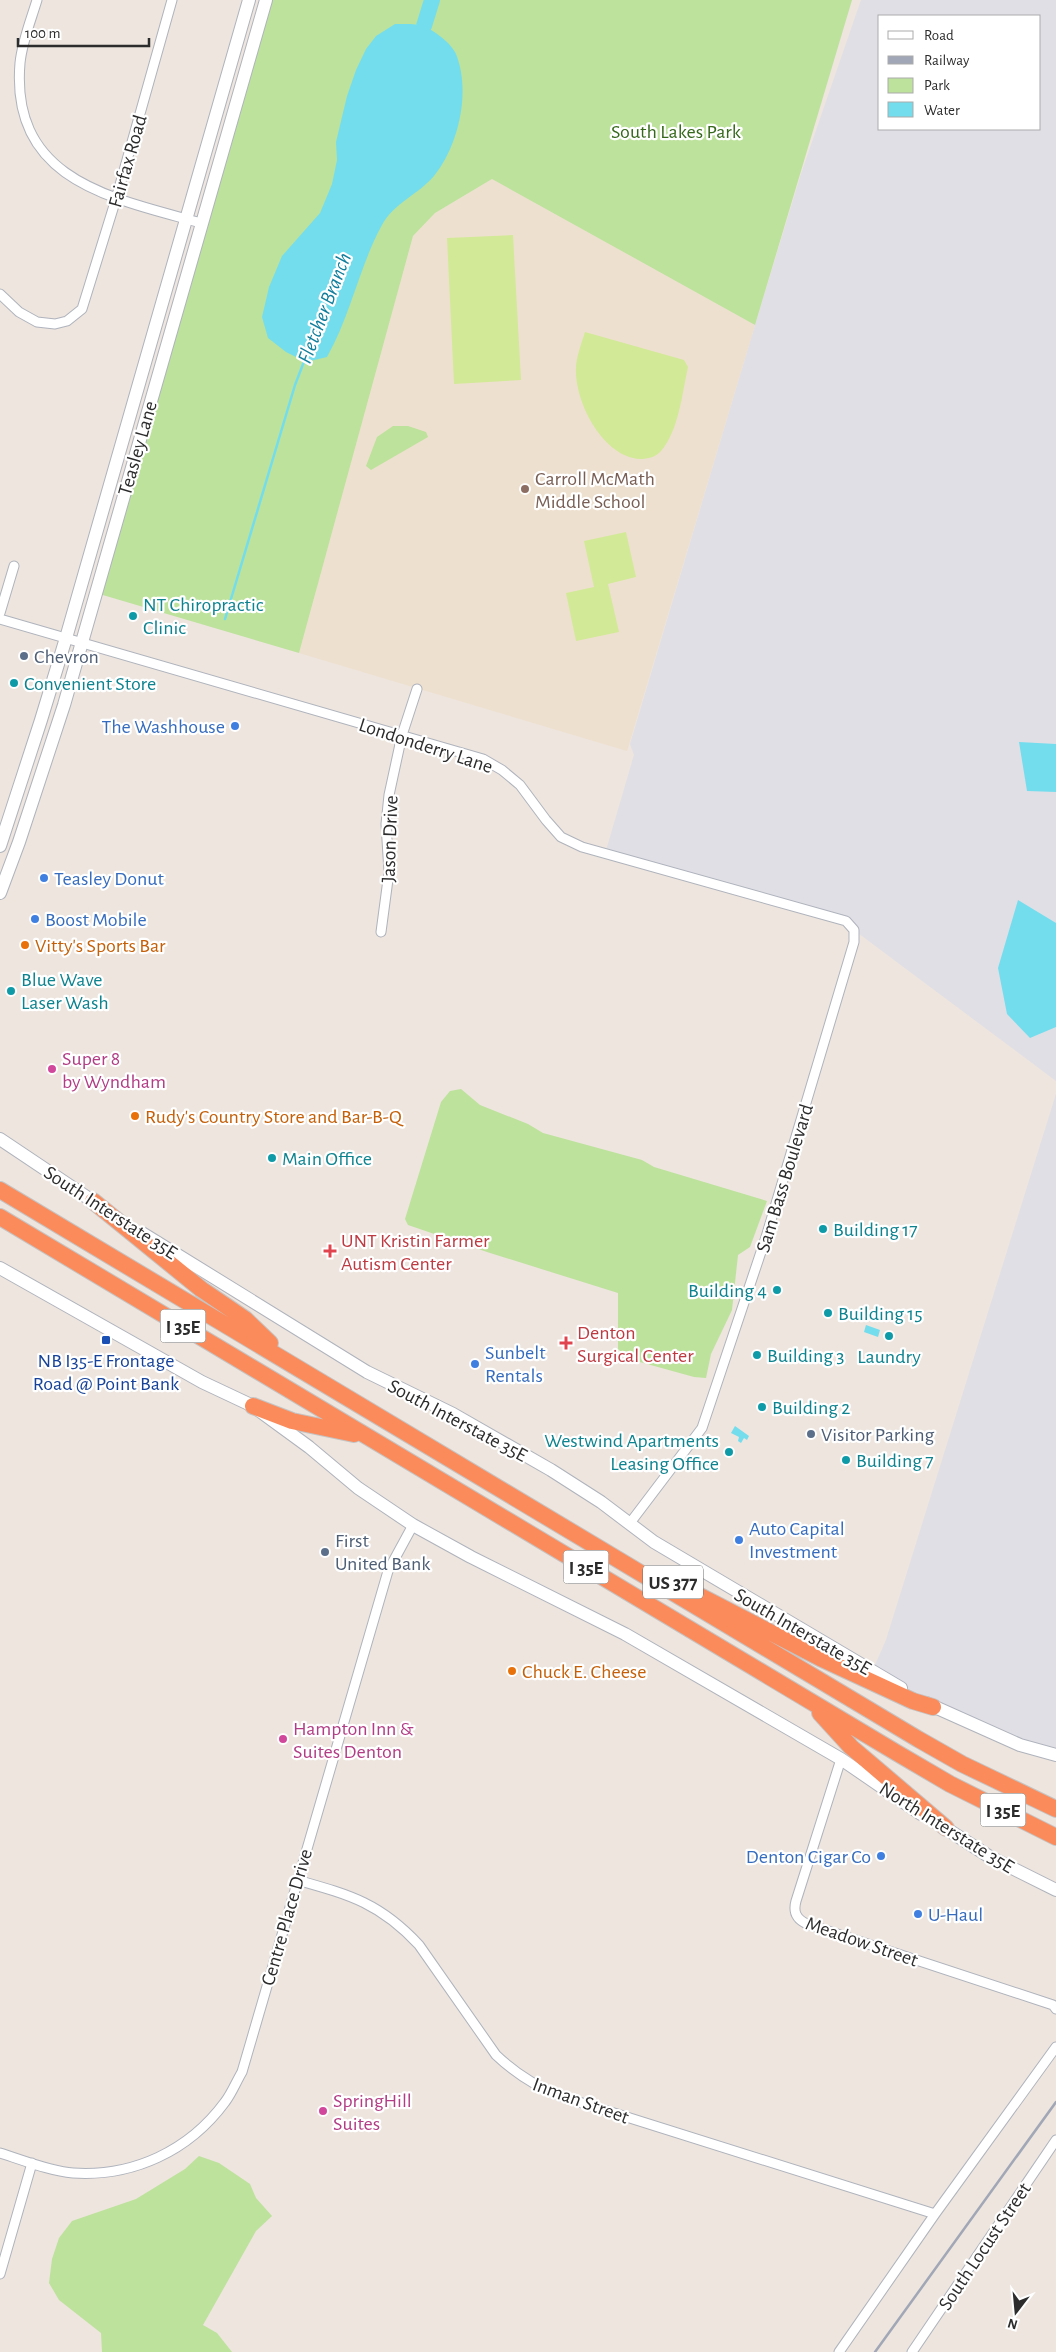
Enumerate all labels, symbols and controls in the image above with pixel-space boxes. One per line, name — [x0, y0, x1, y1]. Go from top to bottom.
scale bar — [18, 15, 149, 47]
legend — [878, 15, 1041, 130]
text: 100 m — [25, 26, 60, 41]
text: Road — [924, 28, 954, 43]
text: Railway — [924, 53, 970, 68]
text: Park — [924, 78, 950, 93]
text: Water — [924, 103, 960, 118]
street label: Fairfax Road — [105, 113, 151, 210]
park label: South Lakes Park — [611, 122, 741, 142]
water label: Fletcher Branch — [294, 250, 355, 366]
street label: Teasley Lane — [115, 399, 161, 498]
place label: Carroll McMath Middle School — [535, 469, 655, 512]
marker: Carroll McMath Middle School — [519, 483, 531, 495]
place label: NT Chiropractic Clinic — [143, 595, 264, 638]
marker: NT Chiropractic Clinic — [127, 610, 139, 622]
place label: Chevron — [34, 647, 99, 667]
marker: Chevron — [18, 650, 30, 662]
place label: Convenient Store — [24, 674, 156, 694]
marker: Convenient Store — [8, 677, 20, 689]
street label: Londonderry Lane — [356, 715, 495, 777]
place label: The Washhouse — [102, 717, 225, 737]
marker: The Washhouse — [229, 720, 241, 732]
street label: Jason Drive — [378, 795, 402, 883]
place label: Teasley Donut — [54, 869, 164, 889]
marker: Teasley Donut — [38, 872, 50, 884]
place label: Boost Mobile — [45, 910, 147, 930]
marker: Boost Mobile — [29, 913, 41, 925]
place label: Vitty's Sports Bar — [35, 936, 166, 956]
marker: Vitty's Sports Bar — [19, 939, 31, 951]
place label: Blue Wave Laser Wash — [21, 970, 109, 1013]
marker: Blue Wave Laser Wash — [5, 985, 17, 997]
place label: Super 8 by Wyndham — [62, 1049, 166, 1092]
marker: Super 8 by Wyndham — [46, 1063, 58, 1075]
street label: Sam Bass Boulevard — [753, 1102, 817, 1255]
place label: Rudy's Country Store and Bar-B-Q — [145, 1107, 404, 1127]
marker: Rudy's Country Store and Bar-B-Q — [129, 1110, 141, 1122]
place label: Main Office — [282, 1149, 372, 1169]
marker: Main Office — [266, 1152, 278, 1164]
street label: South Interstate 35E — [40, 1162, 181, 1263]
place label: Building 17 — [833, 1220, 918, 1240]
marker: Building 17 — [817, 1223, 829, 1235]
place label: UNT Kristin Farmer Autism Center — [341, 1231, 490, 1274]
marker: UNT Kristin Farmer Autism Center — [323, 1244, 337, 1258]
place label: Building 4 — [688, 1281, 767, 1301]
marker: Building 4 — [771, 1284, 783, 1296]
place label: Building 15 — [838, 1304, 923, 1324]
marker: Building 15 — [822, 1307, 834, 1319]
road number: I 35E — [160, 1310, 206, 1342]
place label: Denton Surgical Center — [577, 1323, 694, 1366]
marker: Laundry — [883, 1330, 895, 1342]
marker: NB I35-E Frontage Road @ Point Bank — [100, 1334, 112, 1346]
marker: Denton Surgical Center — [559, 1336, 573, 1350]
place label: Sunbelt Rentals — [485, 1343, 546, 1386]
place label: Building 3 — [767, 1346, 845, 1366]
place label: Laundry — [857, 1347, 921, 1367]
marker: Building 3 — [751, 1349, 763, 1361]
place label: NB I35-E Frontage Road @ Point Bank — [33, 1351, 179, 1394]
marker: Sunbelt Rentals — [469, 1358, 481, 1370]
street label: South Interstate 35E — [385, 1376, 531, 1466]
place label: Building 2 — [772, 1398, 850, 1418]
marker: Building 2 — [756, 1401, 768, 1413]
place label: Visitor Parking — [821, 1425, 935, 1445]
marker: Visitor Parking — [805, 1428, 817, 1440]
place label: Westwind Apartments Leasing Office — [544, 1431, 719, 1474]
marker: Westwind Apartments Leasing Office — [723, 1446, 735, 1458]
place label: Building 7 — [856, 1451, 934, 1471]
marker: Building 7 — [840, 1454, 852, 1466]
place label: Auto Capital Investment — [749, 1519, 845, 1562]
place label: First United Bank — [335, 1531, 430, 1574]
marker: Auto Capital Investment — [733, 1534, 745, 1546]
marker: First United Bank — [319, 1546, 331, 1558]
road number: I 35E — [564, 1550, 608, 1584]
road number: US 377 — [643, 1565, 703, 1598]
street label: South Interstate 35E — [731, 1585, 875, 1679]
place label: Chuck E. Cheese — [522, 1662, 646, 1682]
marker: Chuck E. Cheese — [506, 1665, 518, 1677]
place label: Hampton Inn & Suites Denton — [293, 1719, 414, 1762]
marker: Hampton Inn & Suites Denton — [277, 1733, 289, 1745]
street label: North Interstate 35E — [876, 1778, 1018, 1877]
road number: I 35E — [980, 1794, 1026, 1826]
street label: Centre Place Drive — [258, 1847, 316, 1988]
place label: Denton Cigar Co — [746, 1847, 871, 1867]
marker: Denton Cigar Co — [875, 1850, 887, 1862]
place label: U-Haul — [928, 1905, 983, 1925]
marker: U-Haul — [912, 1908, 924, 1920]
street label: Meadow Street — [803, 1913, 921, 1971]
street label: Inman Street — [530, 2074, 632, 2128]
place label: SpringHill Suites — [333, 2091, 412, 2134]
marker: SpringHill Suites — [317, 2105, 329, 2117]
street label: South Locust Street — [935, 2179, 1035, 2314]
north arrow — [991, 2287, 1041, 2337]
text: N — [1006, 2315, 1019, 2332]

